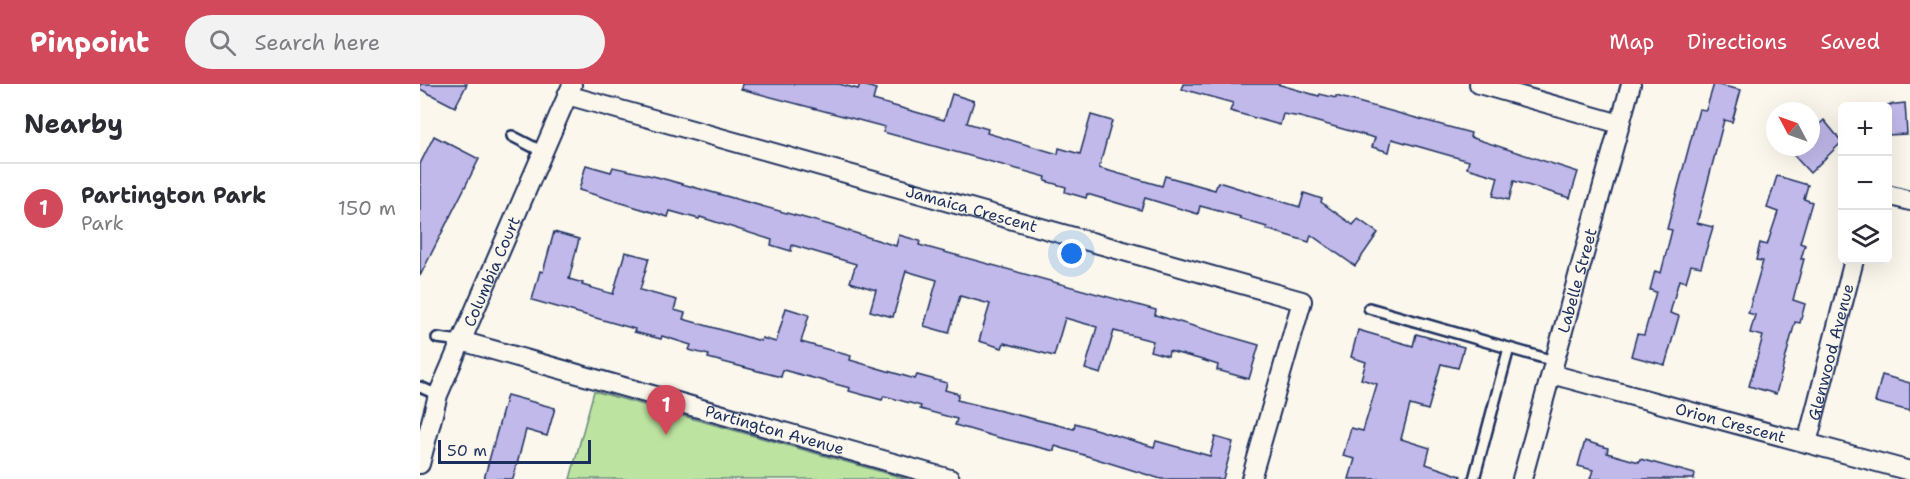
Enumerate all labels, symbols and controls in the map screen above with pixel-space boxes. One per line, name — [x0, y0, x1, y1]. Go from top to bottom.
search box — [185, 15, 605, 69]
text: Pinpoint — [30, 23, 149, 61]
icon: search — [206, 26, 239, 59]
text: Search here — [254, 28, 380, 57]
text: Map — [1609, 28, 1654, 56]
text: Directions — [1687, 28, 1787, 56]
text: Saved — [1820, 28, 1880, 56]
north arrow — [1766, 102, 1820, 156]
map controls — [1838, 102, 1892, 264]
button: + — [1838, 102, 1892, 156]
text: Nearby — [24, 106, 123, 141]
button: − — [1838, 156, 1892, 210]
street label: Jamaica Crescent — [903, 180, 1040, 237]
text: Partington Park — [81, 181, 266, 210]
text: 1 — [39, 195, 48, 221]
text: 150 m — [338, 195, 396, 221]
text: Park — [81, 210, 124, 236]
button: layers — [1838, 210, 1892, 264]
street label: Columbia Court — [458, 213, 524, 330]
street label: Labelle Street — [1552, 226, 1601, 335]
your location — [1057, 239, 1086, 268]
street label: Glenwood Avenue — [1803, 281, 1858, 423]
pin: 1 — [646, 386, 686, 435]
street label: Orion Crescent — [1673, 398, 1788, 447]
street label: Partington Avenue — [703, 400, 847, 459]
scale bar — [438, 437, 591, 464]
text: 50 m — [447, 440, 487, 461]

